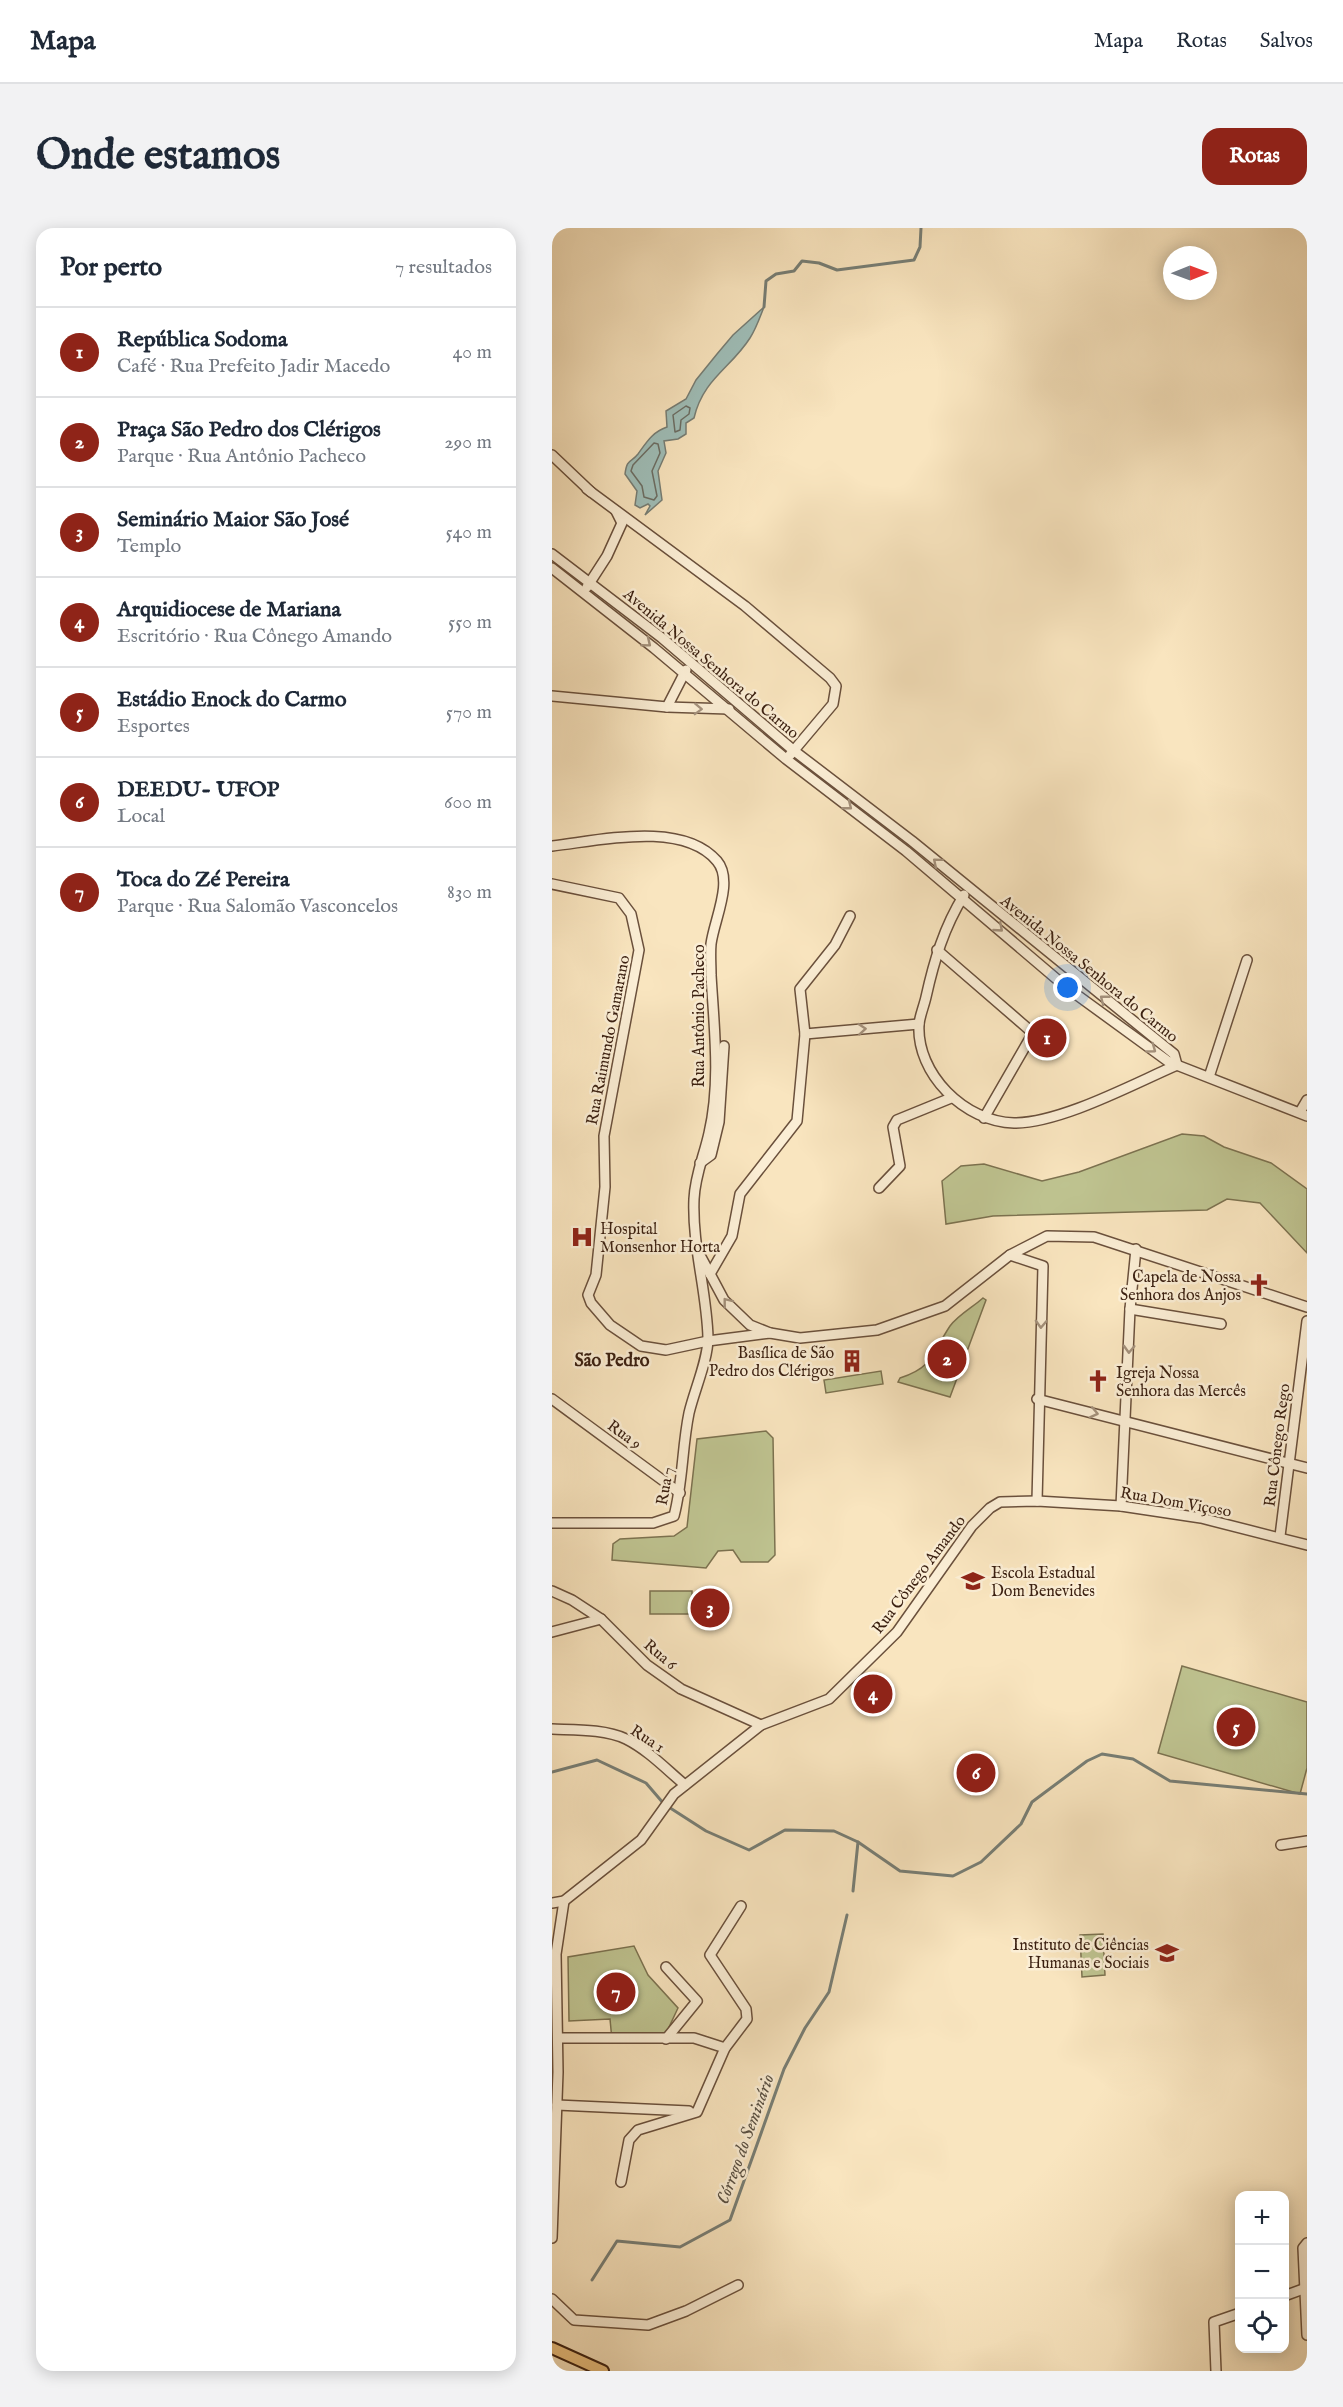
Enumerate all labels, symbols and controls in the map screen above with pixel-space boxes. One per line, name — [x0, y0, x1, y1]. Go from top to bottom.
text: Mapa — [30, 24, 96, 59]
text: Mapa — [1094, 28, 1143, 55]
text: Rotas — [1176, 28, 1227, 55]
text: Salvos — [1260, 28, 1313, 55]
button: Rotas — [1202, 128, 1307, 185]
text: Onde estamos — [36, 130, 280, 183]
north arrow — [1163, 246, 1217, 300]
text: Por perto — [60, 251, 162, 284]
text: 7 resultados — [395, 255, 492, 280]
text: República Sodoma — [117, 326, 287, 354]
text: 1 — [76, 340, 83, 365]
text: 40 m — [453, 340, 492, 365]
text: Café · Rua Prefeito Jadir Macedo — [117, 354, 390, 379]
text: Praça São Pedro dos Clérigos — [117, 416, 381, 444]
text: 2 — [75, 430, 84, 455]
text: 290 m — [444, 430, 492, 455]
text: Parque · Rua Antônio Pacheco — [117, 444, 366, 469]
text: Seminário Maior São José — [117, 506, 349, 534]
text: 3 — [76, 520, 83, 545]
text: 540 m — [445, 520, 492, 545]
text: Templo — [117, 534, 181, 559]
street label: Avenida Nossa Senhora do Carmo — [618, 584, 803, 744]
text: Arquidiocese de Mariana — [117, 596, 341, 624]
text: 4 — [75, 610, 84, 635]
text: 550 m — [448, 610, 492, 635]
text: Escritório · Rua Cônego Amando — [117, 624, 392, 649]
one-way arrow — [641, 636, 652, 647]
text: Estádio Enock do Carmo — [117, 686, 347, 714]
text: 5 — [76, 700, 83, 725]
text: 570 m — [446, 700, 492, 725]
one-way arrow — [693, 702, 702, 715]
text: Esportes — [117, 714, 190, 739]
text: DEEDU- UFOP — [117, 776, 279, 804]
text: 6 — [75, 790, 84, 815]
text: 600 m — [444, 790, 492, 815]
one-way arrow — [841, 798, 852, 809]
text: Local — [117, 804, 165, 829]
one-way arrow — [933, 858, 944, 869]
text: Toca do Zé Pereira — [117, 866, 290, 894]
text: 7 — [75, 880, 84, 905]
text: 830 m — [447, 880, 492, 905]
street label: Avenida Nossa Senhora do Carmo — [995, 891, 1182, 1048]
text: Parque · Rua Salomão Vasconcelos — [117, 894, 398, 919]
one-way arrow — [992, 921, 1003, 932]
street label: Rua Antônio Pacheco — [690, 944, 710, 1088]
street label: Rua Raimundo Gamarano — [583, 953, 635, 1127]
your location — [1053, 973, 1082, 1002]
one-way arrow — [1099, 996, 1110, 1007]
pin: 1 — [1028, 1016, 1066, 1060]
one-way arrow — [858, 1023, 867, 1036]
one-way arrow — [1145, 1042, 1156, 1053]
place label: Hospital Monsenhor Horta — [600, 1220, 720, 1258]
hospital icon: Hospital Monsenhor Horta — [569, 1224, 595, 1250]
place label: Capela de Nossa Senhora dos Anjos — [1120, 1268, 1241, 1306]
church icon: Capela de Nossa Senhora dos Anjos — [1246, 1272, 1272, 1298]
one-way arrow — [723, 1297, 734, 1308]
one-way arrow — [1034, 1320, 1047, 1329]
pin: 2 — [928, 1336, 966, 1382]
place label: Basílica de São Pedro dos Clérigos — [709, 1344, 834, 1382]
one-way arrow — [1123, 1345, 1135, 1354]
building icon: Basílica de São Pedro dos Clérigos — [839, 1348, 865, 1374]
district label: São Pedro — [575, 1350, 650, 1373]
place label: Igreja Nossa Senhora das Mercês — [1116, 1364, 1246, 1402]
church icon: Igreja Nossa Senhora das Mercês — [1085, 1368, 1111, 1394]
street label: Rua Cônego Rego — [1260, 1382, 1296, 1508]
one-way arrow — [1089, 1405, 1099, 1418]
street label: Rua 9 — [603, 1416, 645, 1455]
street label: Rua 7 — [653, 1466, 679, 1507]
street label: Rua Dom Viçoso — [1118, 1483, 1233, 1523]
street label: Rua Cônego Amando — [869, 1512, 971, 1638]
place label: Escola Estadual Dom Benevides — [991, 1564, 1096, 1602]
school or university icon: Escola Estadual Dom Benevides — [960, 1568, 986, 1594]
pin: 3 — [690, 1586, 730, 1630]
street label: Rua 6 — [639, 1636, 681, 1675]
pin: 4 — [854, 1672, 892, 1716]
pin: 5 — [1216, 1704, 1256, 1750]
street label: Rua 1 — [626, 1721, 668, 1758]
pin: 6 — [956, 1750, 996, 1796]
place label: Instituto de Ciências Humanas e Sociais — [1012, 1936, 1149, 1974]
school or university icon: Instituto de Ciências Humanas e Sociais — [1154, 1940, 1180, 1966]
pin: 7 — [596, 1970, 636, 2014]
water label: Córrego do Seminário — [712, 2071, 781, 2208]
map controls — [1235, 2191, 1289, 2353]
button: + — [1235, 2191, 1289, 2245]
button: − — [1235, 2245, 1289, 2299]
button: locate — [1235, 2299, 1289, 2353]

